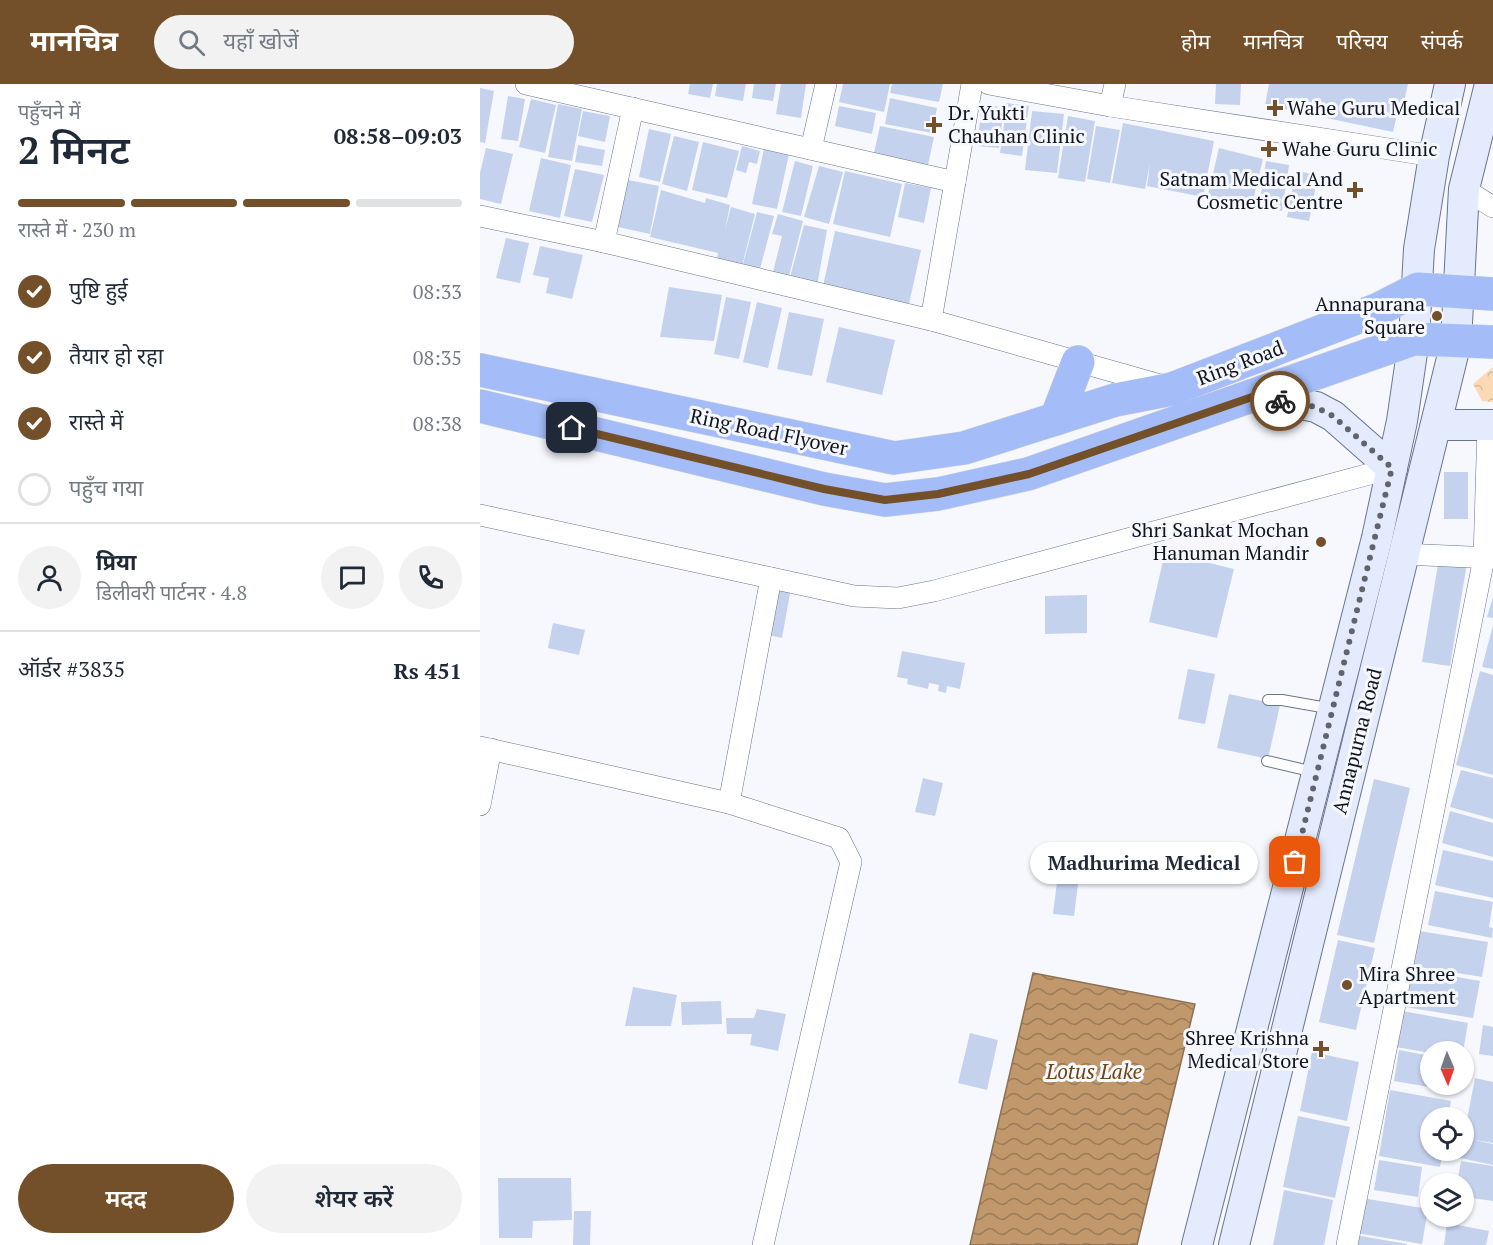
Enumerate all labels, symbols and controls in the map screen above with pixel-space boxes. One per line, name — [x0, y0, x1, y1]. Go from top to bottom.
search box — [154, 15, 574, 69]
text: मानचित्र — [30, 22, 118, 59]
icon: search — [175, 26, 208, 59]
text: यहाँ खोजें — [223, 26, 299, 55]
text: होम — [1181, 27, 1210, 55]
text: मानचित्र — [1243, 27, 1303, 55]
text: परिचय — [1336, 27, 1388, 55]
text: संपर्क — [1421, 27, 1463, 55]
place label: Wahe Guru Medical — [1287, 94, 1460, 121]
text: पहुँचने में — [18, 98, 81, 125]
place label: Dr. Yukti Chauhan Clinic — [948, 99, 1085, 149]
marker: Wahe Guru Medical — [1268, 101, 1282, 115]
marker: Dr. Yukti Chauhan Clinic — [925, 116, 943, 134]
text: 08:58–09:03 — [334, 121, 462, 150]
text: 2 मिनट — [18, 123, 130, 175]
place label: Wahe Guru Clinic — [1282, 135, 1438, 162]
marker: Wahe Guru Clinic — [1260, 140, 1278, 158]
place label: Satnam Medical And Cosmetic Centre — [1160, 165, 1343, 215]
marker: Satnam Medical And Cosmetic Centre — [1348, 183, 1362, 197]
text: रास्ते में · 230 m — [18, 216, 136, 243]
icon: check — [18, 275, 51, 308]
text: पुष्टि हुई — [69, 275, 128, 304]
text: 08:33 — [413, 278, 462, 305]
place label: Annapurana Square — [1315, 290, 1425, 340]
marker: Annapurana Square — [1430, 309, 1444, 323]
street label: Ring Road — [1193, 334, 1287, 391]
icon: check — [18, 341, 51, 374]
text: तैयार हो रहा — [69, 341, 163, 370]
text: 08:35 — [413, 344, 462, 371]
courier — [1250, 371, 1310, 431]
icon: bike — [1264, 385, 1297, 418]
pin — [546, 402, 597, 453]
street label: Ring Road Flyover — [688, 402, 851, 461]
icon: check — [18, 407, 51, 440]
text: रास्ते में — [69, 407, 123, 436]
text: 08:38 — [413, 410, 462, 437]
icon: home — [555, 411, 588, 444]
text: पहुँच गया — [69, 473, 143, 502]
place label: Shri Sankat Mochan Hanuman Mandir — [1131, 516, 1309, 566]
marker: Shri Sankat Mochan Hanuman Mandir — [1314, 535, 1328, 549]
button: person — [18, 546, 81, 609]
button: chat — [321, 546, 384, 609]
button: phone — [399, 546, 462, 609]
text: प्रिया — [96, 547, 136, 576]
text: डिलीवरी पार्टनर · 4.8 — [96, 579, 247, 606]
text: ऑर्डर #3835 — [18, 654, 125, 683]
text: Rs 451 — [393, 656, 462, 685]
street label: Annapurna Road — [1325, 665, 1388, 817]
pin — [1269, 836, 1320, 887]
callout: Madhurima Medical — [1031, 841, 1259, 883]
icon: bag — [1278, 845, 1311, 878]
text: Madhurima Medical — [1048, 849, 1240, 876]
place label: Mira Shree Apartment — [1359, 960, 1456, 1010]
marker: Mira Shree Apartment — [1340, 978, 1354, 992]
place label: Shree Krishna Medical Store — [1185, 1024, 1309, 1074]
north arrow — [1420, 1041, 1474, 1095]
map controls — [1420, 1041, 1474, 1227]
marker: Shree Krishna Medical Store — [1314, 1042, 1328, 1056]
water label: Lotus Lake — [1045, 1057, 1143, 1085]
button: locate — [1420, 1107, 1474, 1161]
button: मदद — [18, 1164, 234, 1233]
button: शेयर करें — [246, 1164, 462, 1233]
button: layers — [1420, 1173, 1474, 1227]

